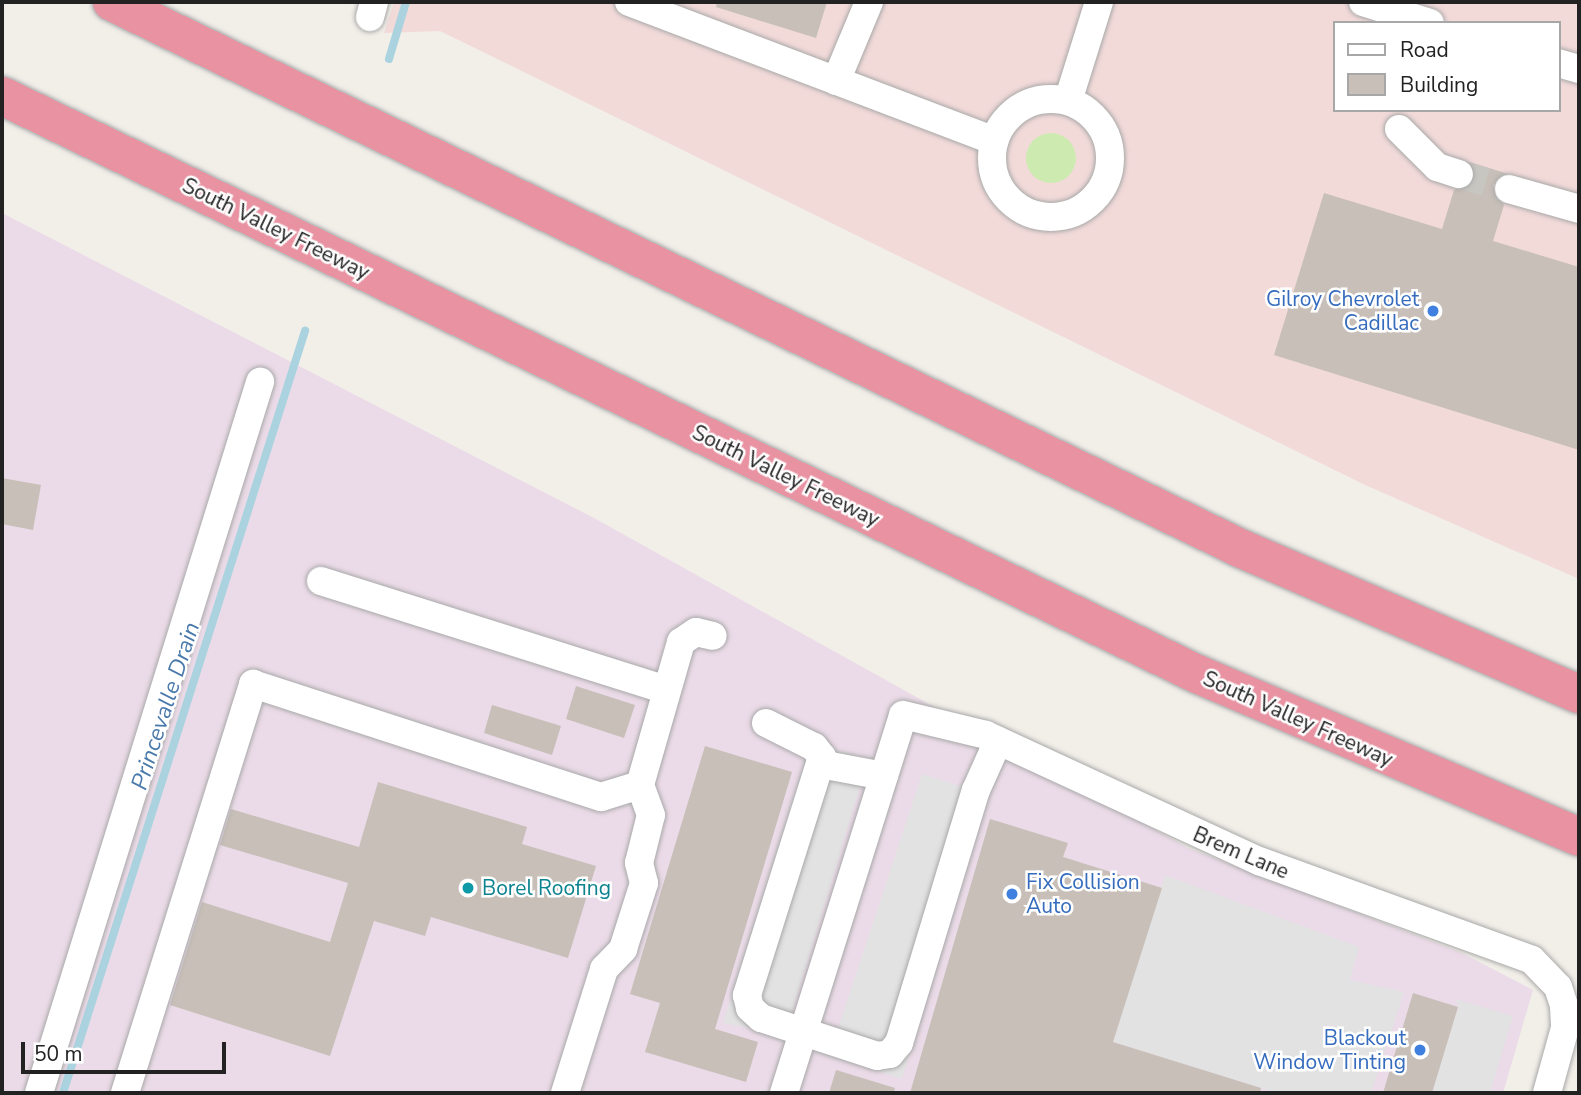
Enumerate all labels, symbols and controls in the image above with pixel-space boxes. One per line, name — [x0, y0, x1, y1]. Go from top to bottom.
legend — [1332, 21, 1560, 112]
text: Road — [1400, 36, 1449, 64]
text: Building — [1400, 71, 1478, 99]
street label: South Valley Freeway — [178, 173, 374, 285]
place label: Gilroy Chevrolet Cadillac — [1266, 286, 1419, 336]
marker: Gilroy Chevrolet Cadillac — [1425, 303, 1441, 319]
street label: South Valley Freeway — [688, 420, 884, 532]
water label: Princevalle Drain — [126, 619, 206, 793]
street label: South Valley Freeway — [1199, 666, 1397, 772]
street label: Brem Lane — [1189, 822, 1293, 884]
place label: Fix Collision Auto — [1026, 869, 1140, 919]
place label: Borel Roofing — [482, 875, 611, 901]
marker: Borel Roofing — [460, 880, 476, 896]
marker: Fix Collision Auto — [1004, 886, 1020, 902]
place label: Blackout Window Tinting — [1253, 1025, 1406, 1075]
scale bar — [24, 1028, 229, 1072]
text: 50 m — [34, 1040, 83, 1068]
marker: Blackout Window Tinting — [1412, 1042, 1428, 1058]

